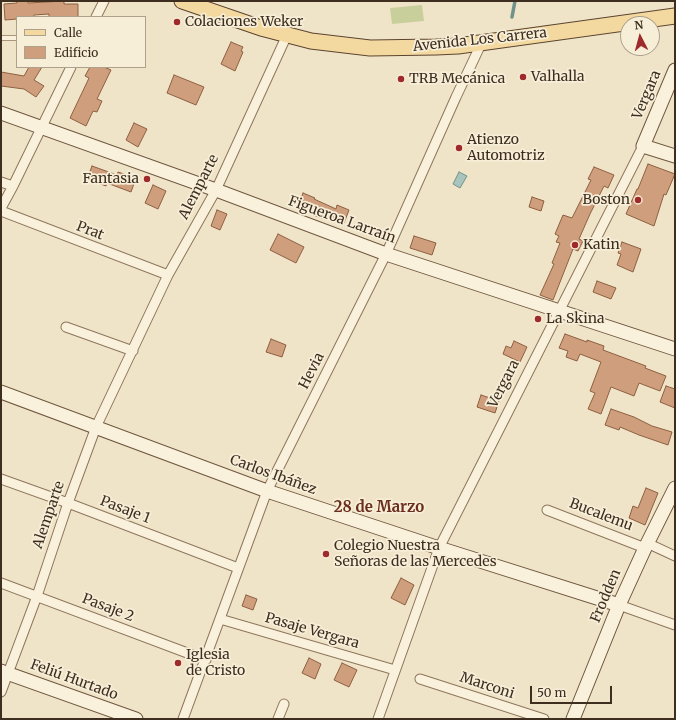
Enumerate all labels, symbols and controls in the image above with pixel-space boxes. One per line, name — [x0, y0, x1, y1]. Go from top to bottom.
place label: Colaciones Weker — [185, 14, 303, 30]
legend — [16, 16, 146, 68]
north arrow — [620, 16, 660, 56]
marker: Colaciones Weker — [172, 17, 182, 27]
text: N — [634, 18, 644, 32]
text: Calle — [54, 25, 82, 40]
street label: Avenida Los Carrera — [412, 25, 548, 55]
text: Edificio — [54, 45, 98, 60]
street label: Vergara — [629, 68, 665, 122]
place label: Valhalla — [531, 69, 585, 85]
place label: TRB Mecánica — [409, 71, 505, 87]
marker: Valhalla — [518, 72, 528, 82]
marker: TRB Mecánica — [396, 74, 406, 84]
place label: Atienzo Automotriz — [467, 132, 545, 164]
marker: Atienzo Automotriz — [454, 143, 464, 153]
street label: Alemparte — [176, 152, 222, 222]
place label: Fantasia — [83, 171, 139, 187]
marker: Fantasia — [142, 174, 152, 184]
place label: Boston — [583, 192, 630, 208]
street label: Figueroa Larraín — [286, 193, 398, 247]
marker: Boston — [633, 195, 643, 205]
street label: Prat — [74, 218, 106, 244]
place label: Katin — [583, 237, 620, 253]
marker: Katin — [570, 240, 580, 250]
place label: La Skina — [546, 311, 604, 327]
marker: La Skina — [533, 314, 543, 324]
street label: Hevia — [296, 350, 328, 392]
street label: Vergara — [485, 357, 523, 411]
street label: Carlos Ibáñez — [227, 452, 319, 498]
street label: Alemparte — [30, 479, 68, 551]
street label: Pasaje 1 — [98, 493, 152, 527]
street label: Bucalemu — [567, 495, 635, 535]
district label: 28 de Marzo — [334, 499, 424, 517]
place label: Colegio Nuestra Señoras de las Mercedes — [334, 538, 497, 570]
marker: Colegio Nuestra Señoras de las Mercedes — [321, 549, 331, 559]
street label: Frodden — [587, 567, 625, 625]
street label: Pasaje 2 — [80, 590, 136, 626]
street label: Pasaje Vergara — [263, 610, 361, 652]
place label: Iglesia de Cristo — [186, 647, 245, 680]
street label: Feliú Hurtado — [28, 656, 120, 704]
marker: Iglesia de Cristo — [173, 658, 183, 668]
street label: Marconi — [458, 669, 516, 703]
scale bar — [532, 678, 614, 704]
text: 50 m — [537, 685, 566, 700]

